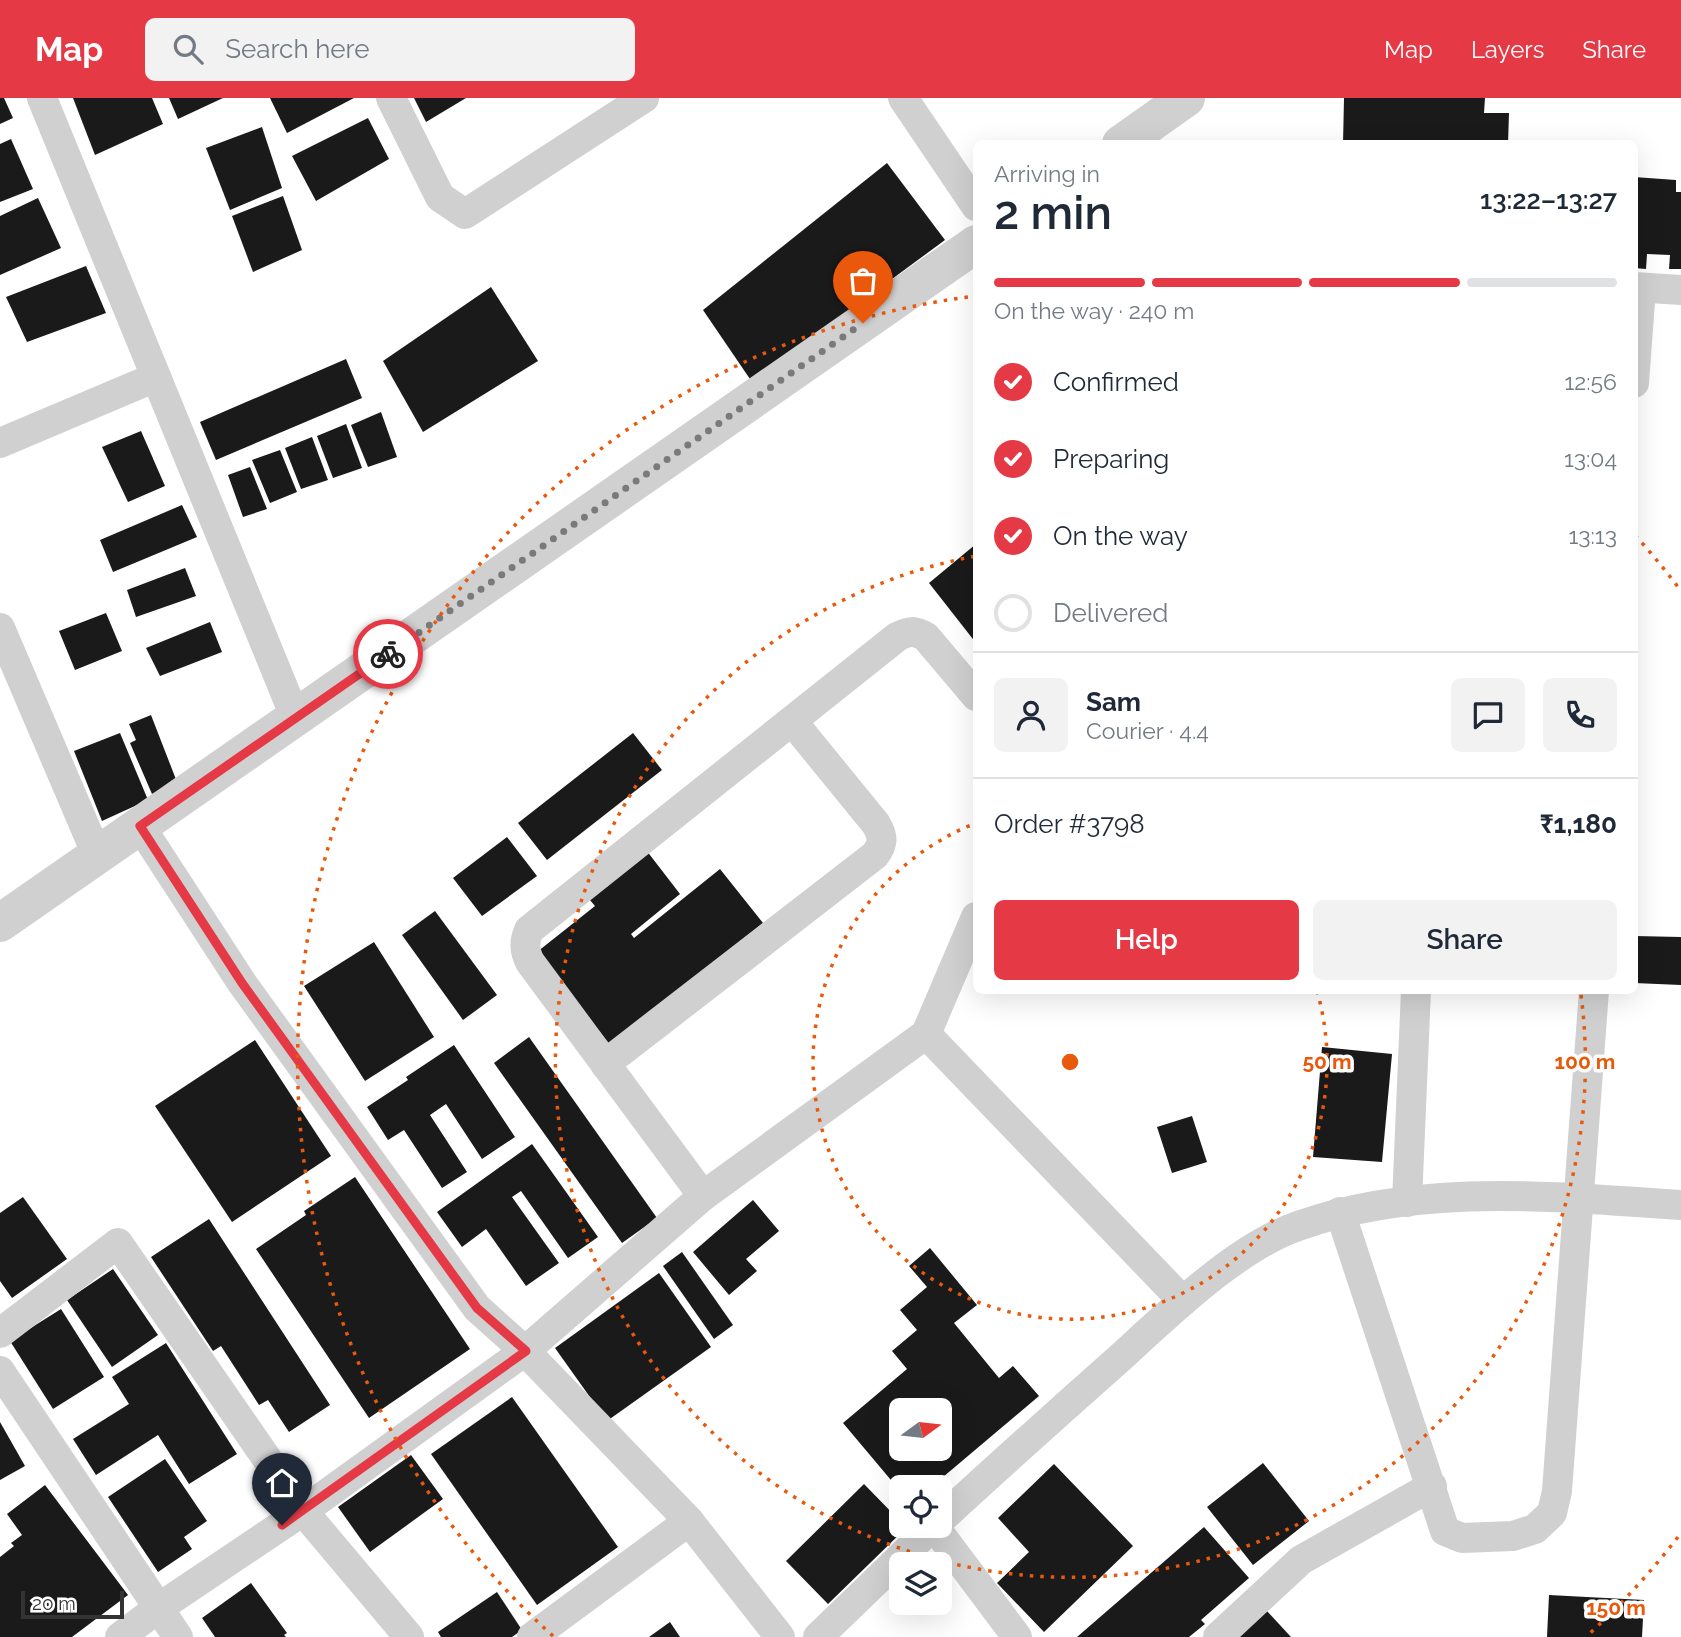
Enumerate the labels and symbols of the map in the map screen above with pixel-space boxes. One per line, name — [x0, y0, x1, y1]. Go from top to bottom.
pin — [833, 251, 893, 323]
courier — [353, 619, 423, 689]
text: 50 m — [1302, 1049, 1352, 1074]
text: 100 m — [1555, 1049, 1615, 1074]
centre of rings — [1058, 1050, 1082, 1074]
north arrow — [889, 1398, 952, 1461]
pin — [252, 1453, 312, 1525]
scale bar — [21, 1588, 124, 1620]
text: 150 m — [1586, 1595, 1646, 1620]

